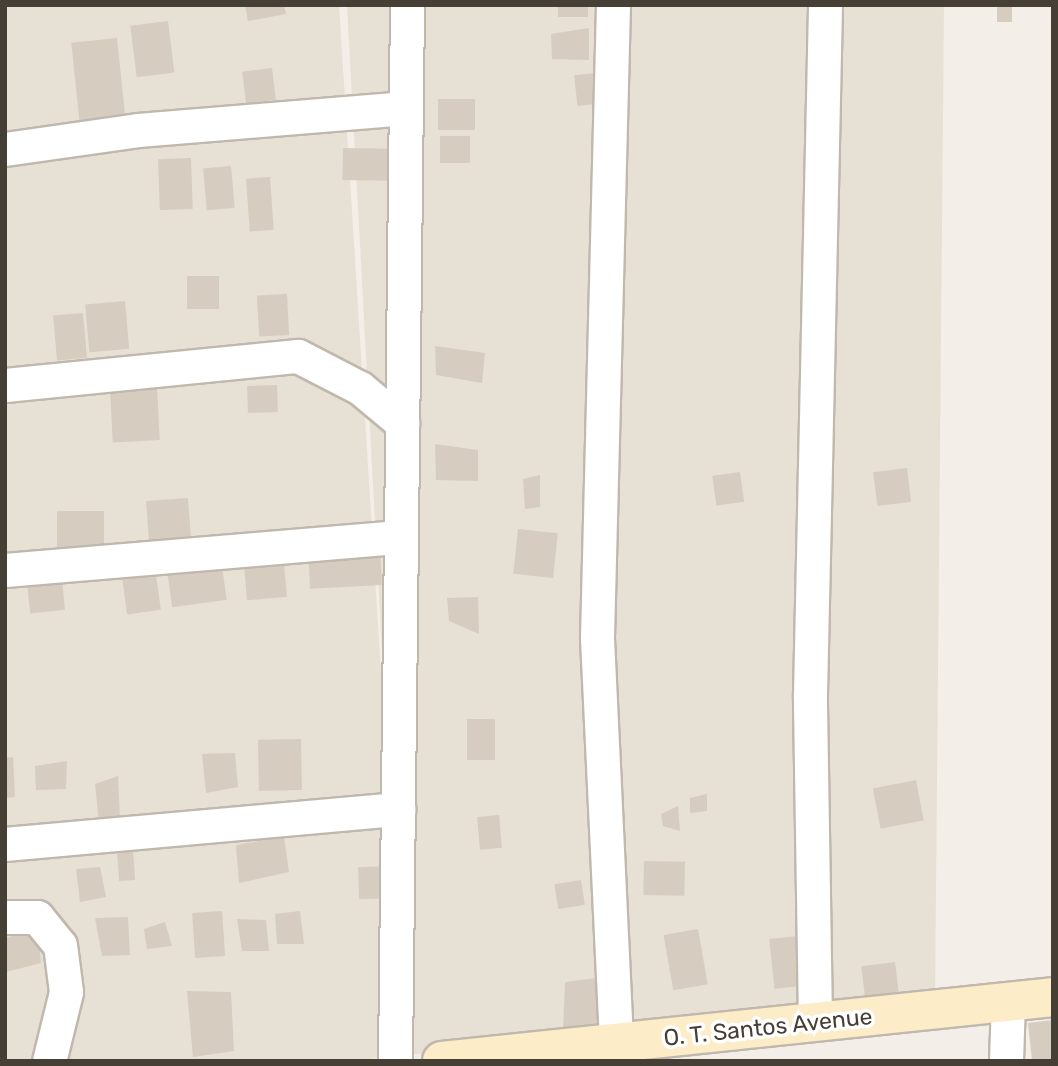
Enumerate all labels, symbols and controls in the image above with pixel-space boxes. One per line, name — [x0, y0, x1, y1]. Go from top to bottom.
street label: O. T. Santos Avenue — [662, 1002, 874, 1052]

